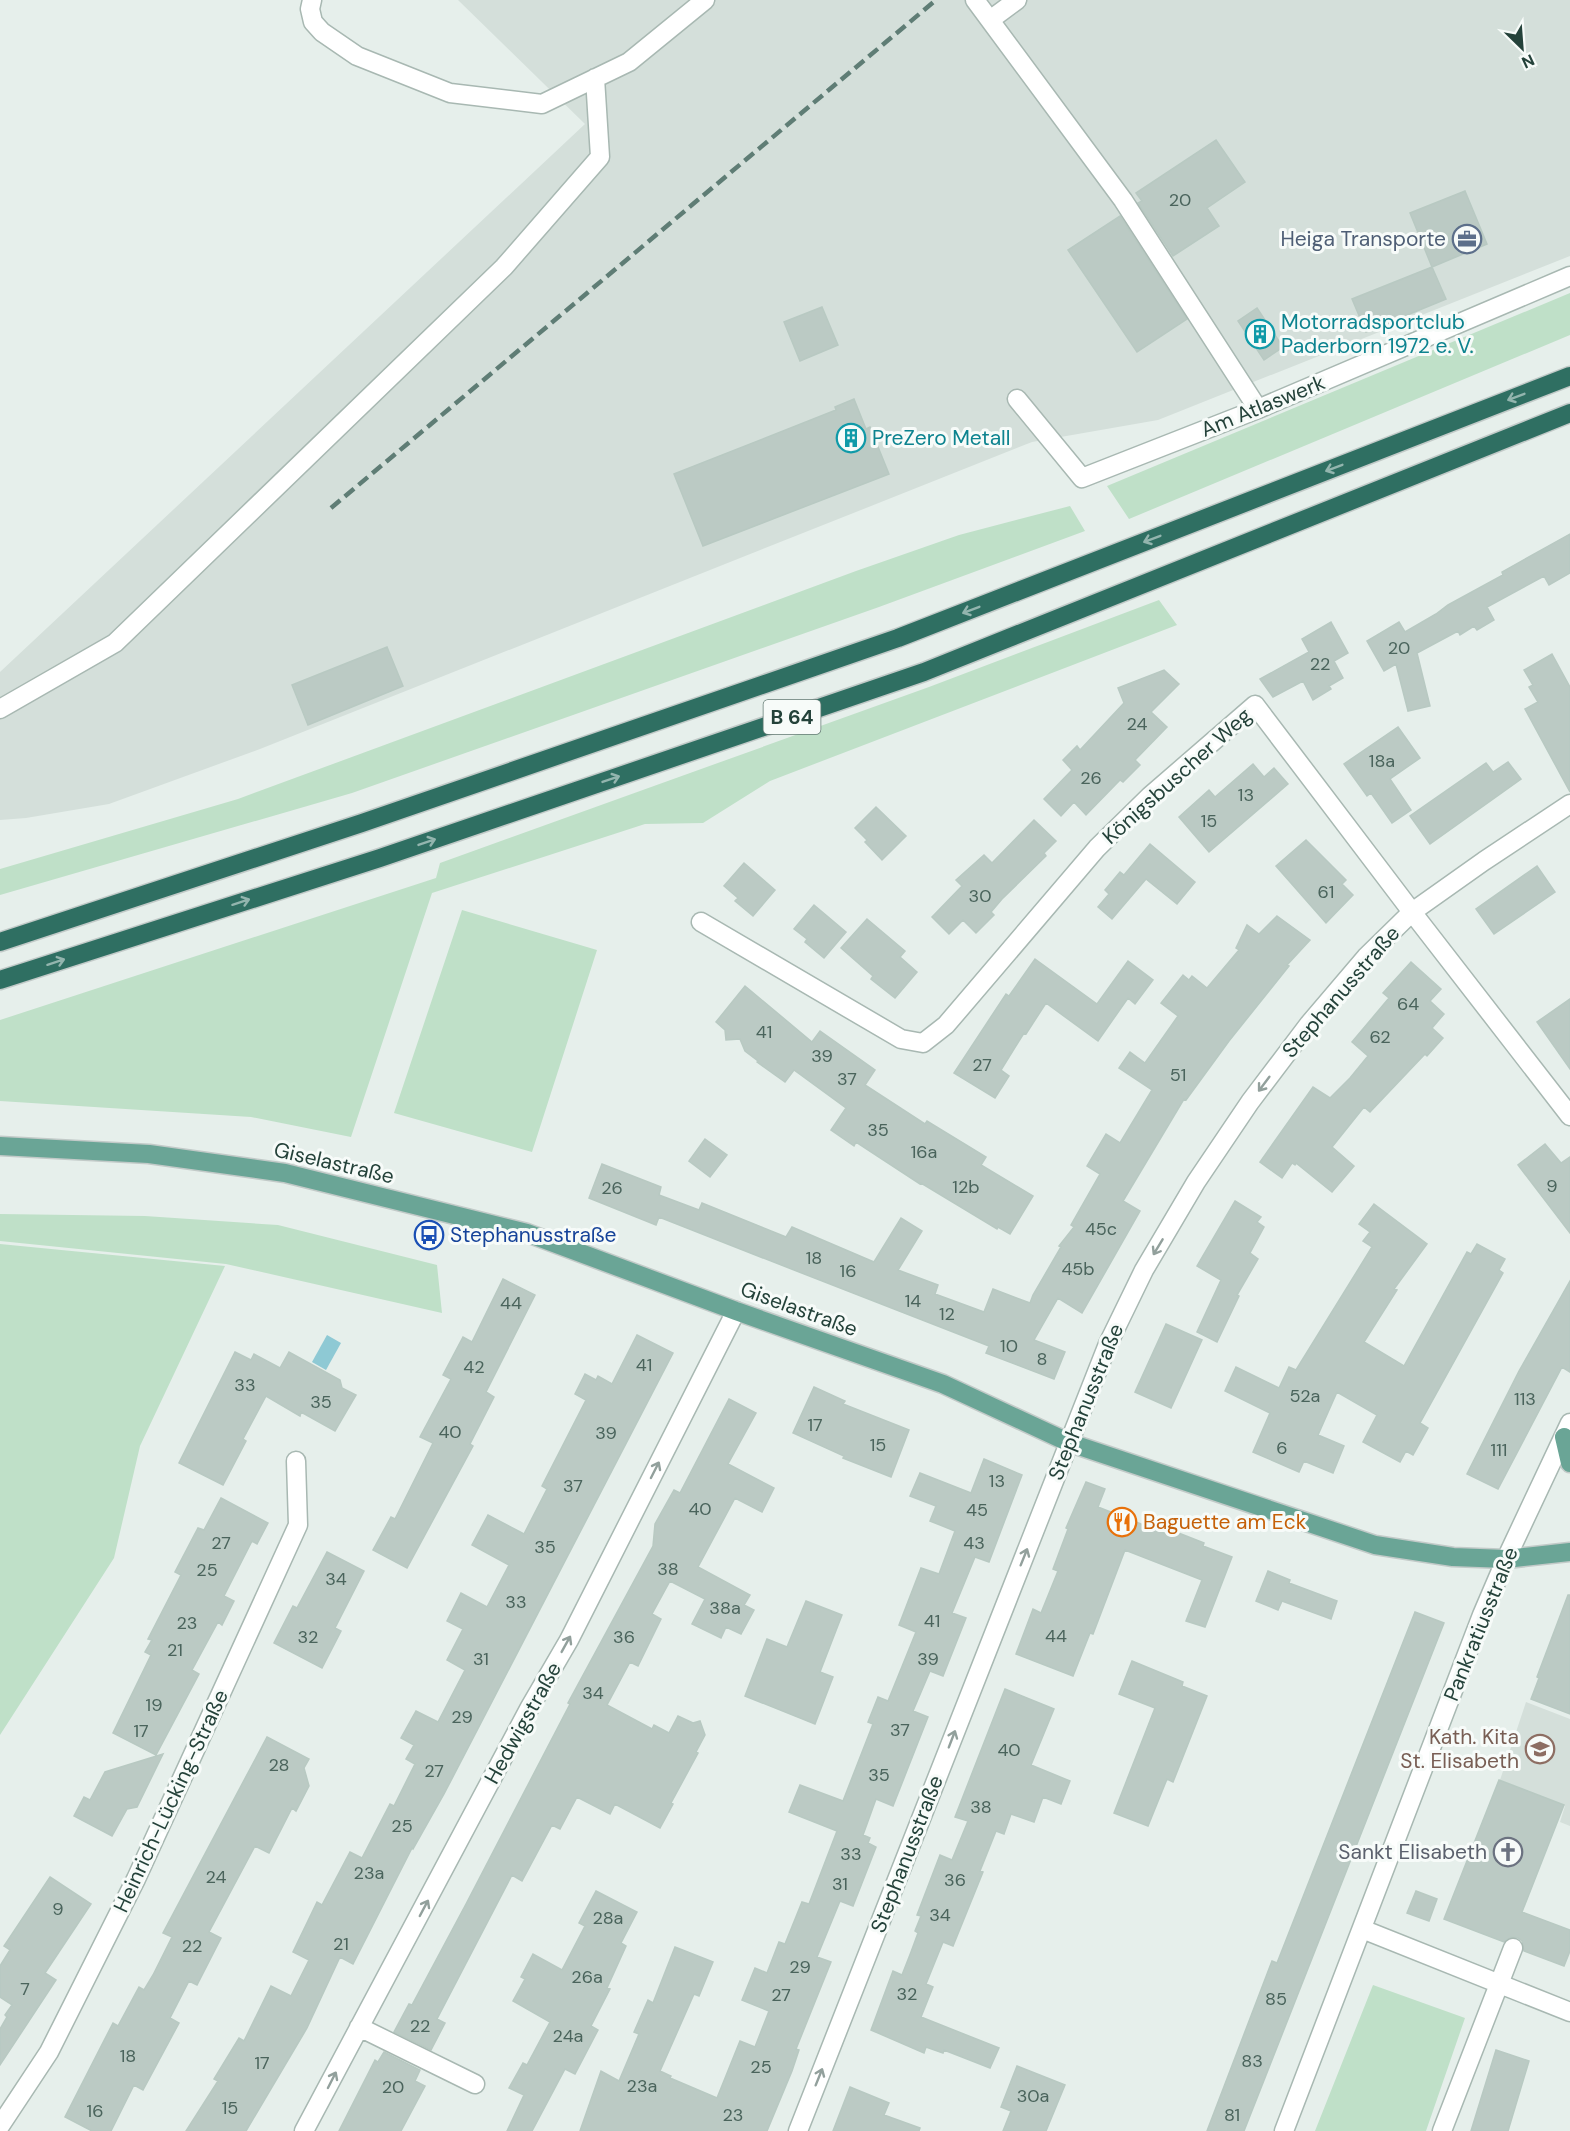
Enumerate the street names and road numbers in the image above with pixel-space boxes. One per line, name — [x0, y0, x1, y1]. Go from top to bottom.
street label: Am Atlaswerk — [1197, 368, 1330, 444]
road number: B 64 — [764, 700, 820, 734]
street label: Königsbuscher Weg — [1097, 701, 1258, 850]
street label: Stephanusstraße — [1276, 920, 1406, 1064]
street label: Giselastraße — [271, 1136, 397, 1190]
street label: Giselastraße — [737, 1275, 861, 1343]
street label: Stephanusstraße — [1042, 1320, 1130, 1484]
street label: Pankratiusstraße — [1437, 1543, 1525, 1705]
street label: Hedwigstraße — [478, 1657, 568, 1789]
street label: Heinrich-Lücking-Straße — [107, 1685, 235, 1917]
street label: Stephanusstraße — [864, 1771, 950, 1937]

